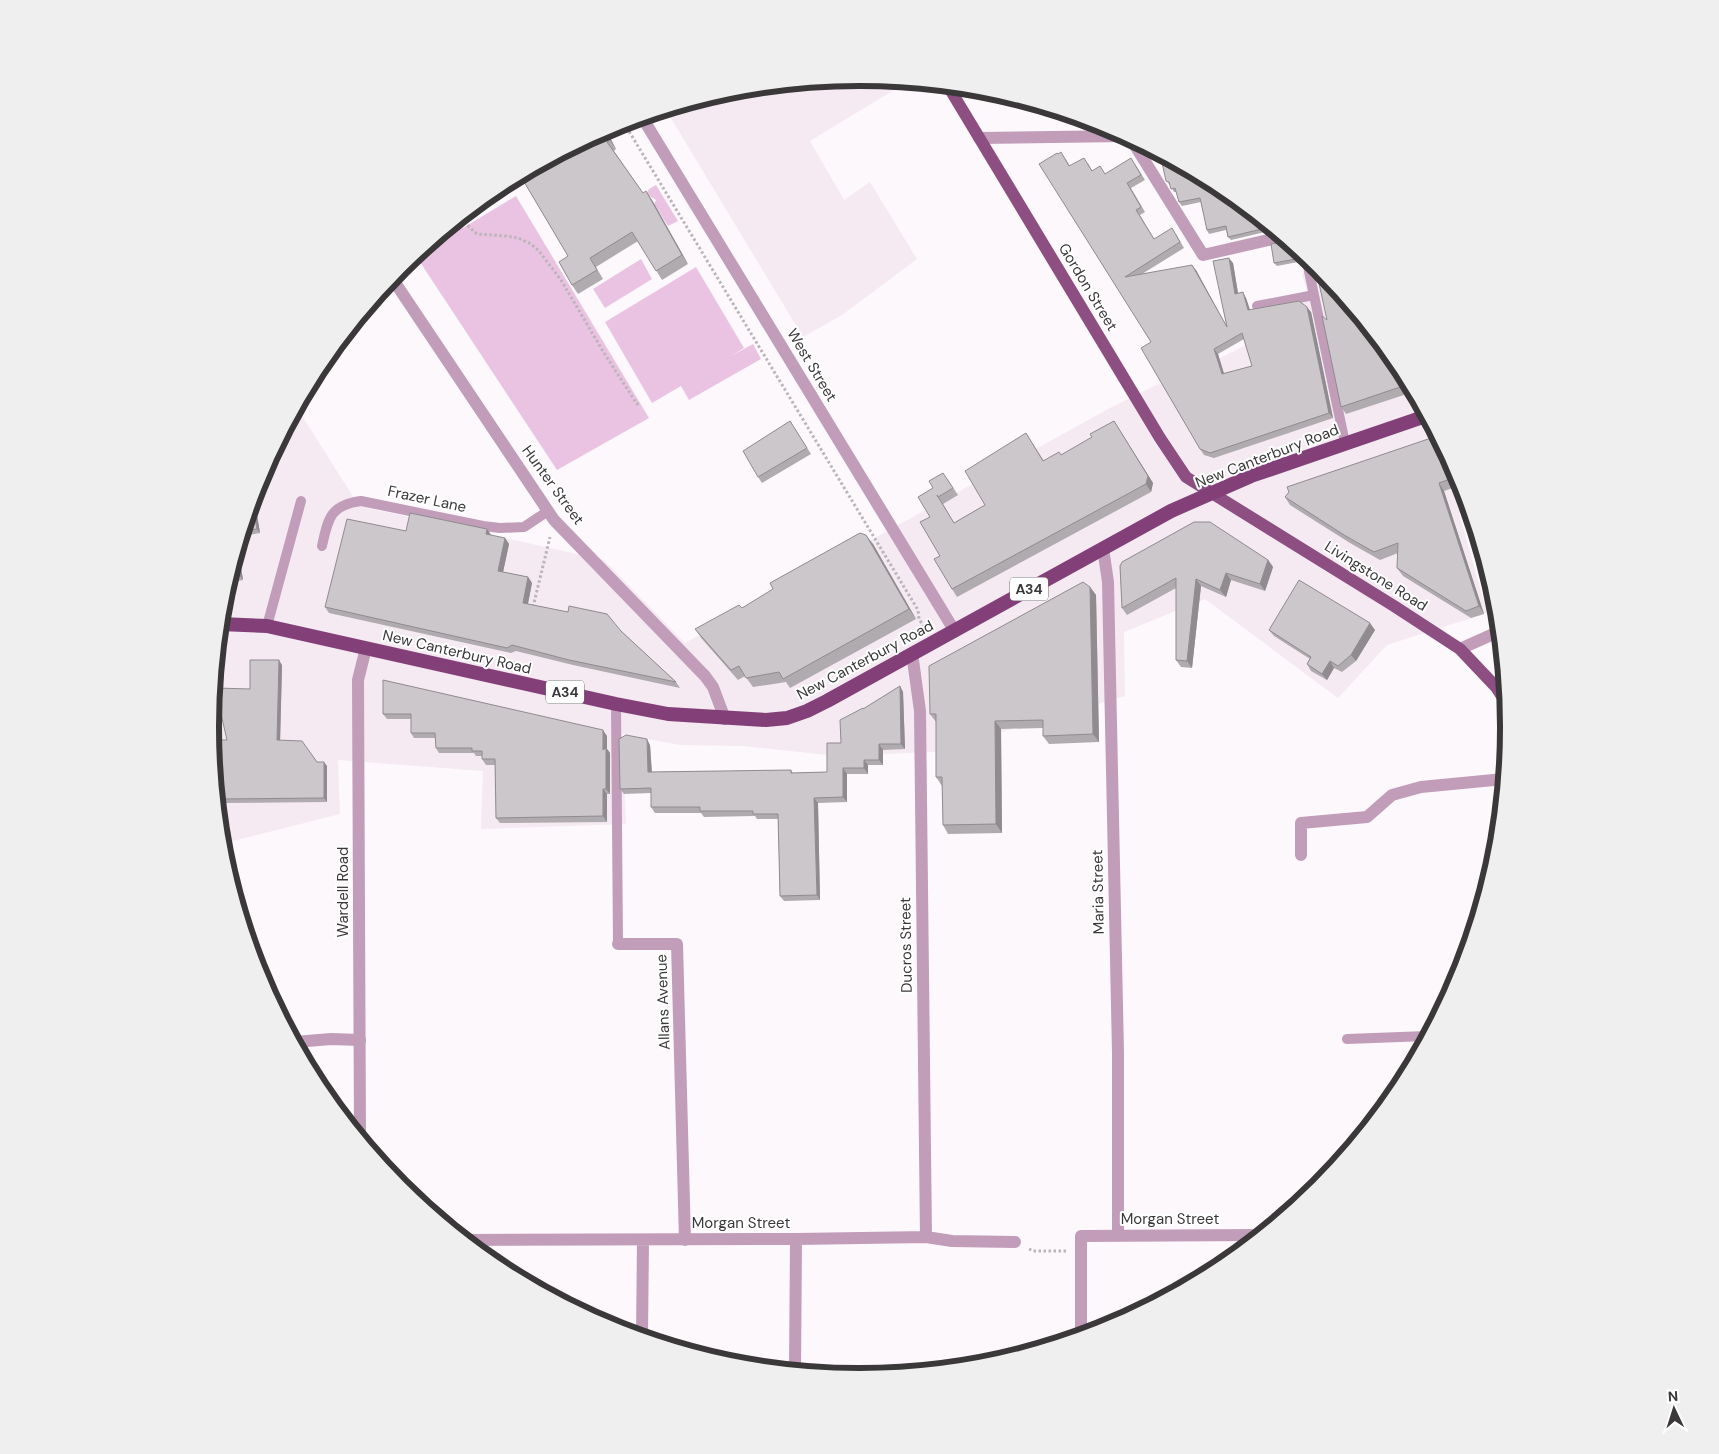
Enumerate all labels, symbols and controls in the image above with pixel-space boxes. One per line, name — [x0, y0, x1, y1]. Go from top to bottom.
street label: Gordon Street — [1054, 239, 1122, 335]
street label: West Street — [782, 325, 842, 405]
street label: New Canterbury Road — [1192, 419, 1342, 493]
street label: Hunter Street — [517, 441, 589, 529]
street label: Frazer Lane — [386, 481, 468, 517]
street label: Livingstone Road — [1321, 536, 1431, 616]
road number: A34 — [1010, 578, 1048, 600]
street label: New Canterbury Road — [793, 615, 937, 705]
street label: New Canterbury Road — [381, 625, 533, 679]
road number: A34 — [546, 680, 584, 704]
street label: Wardell Road — [333, 847, 353, 937]
street label: Maria Street — [1087, 849, 1109, 934]
street label: Ducros Street — [895, 897, 917, 993]
street label: Allans Avenue — [651, 954, 675, 1050]
street label: Morgan Street — [1121, 1209, 1219, 1229]
street label: Morgan Street — [692, 1213, 790, 1233]
north arrow — [1649, 1384, 1699, 1434]
text: N — [1667, 1387, 1679, 1405]

